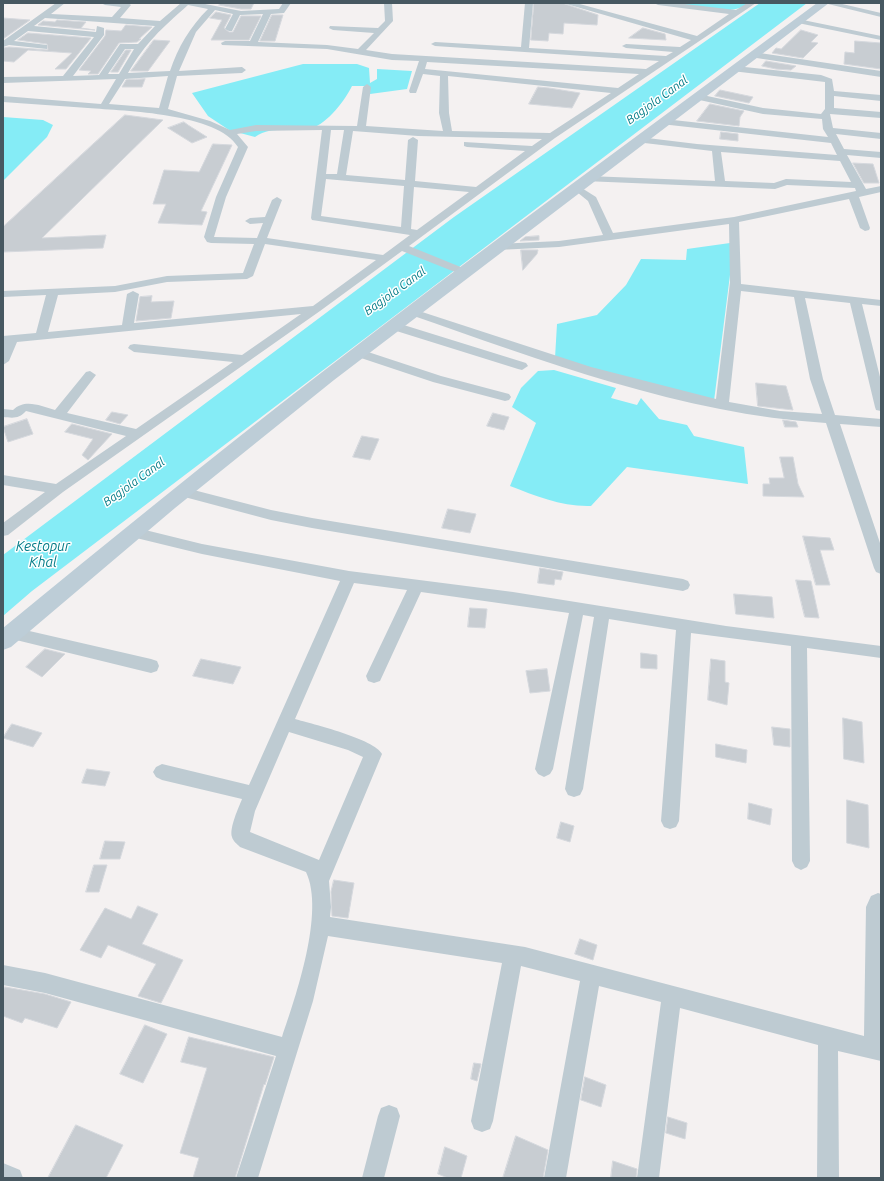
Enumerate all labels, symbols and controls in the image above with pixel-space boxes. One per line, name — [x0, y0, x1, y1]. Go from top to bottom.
water label: Bagjola Canal — [623, 73, 691, 127]
water label: Bagjola Canal — [361, 264, 429, 318]
water label: Bagjola Canal — [100, 455, 168, 509]
water label: Kestopur Khal — [16, 538, 70, 570]

